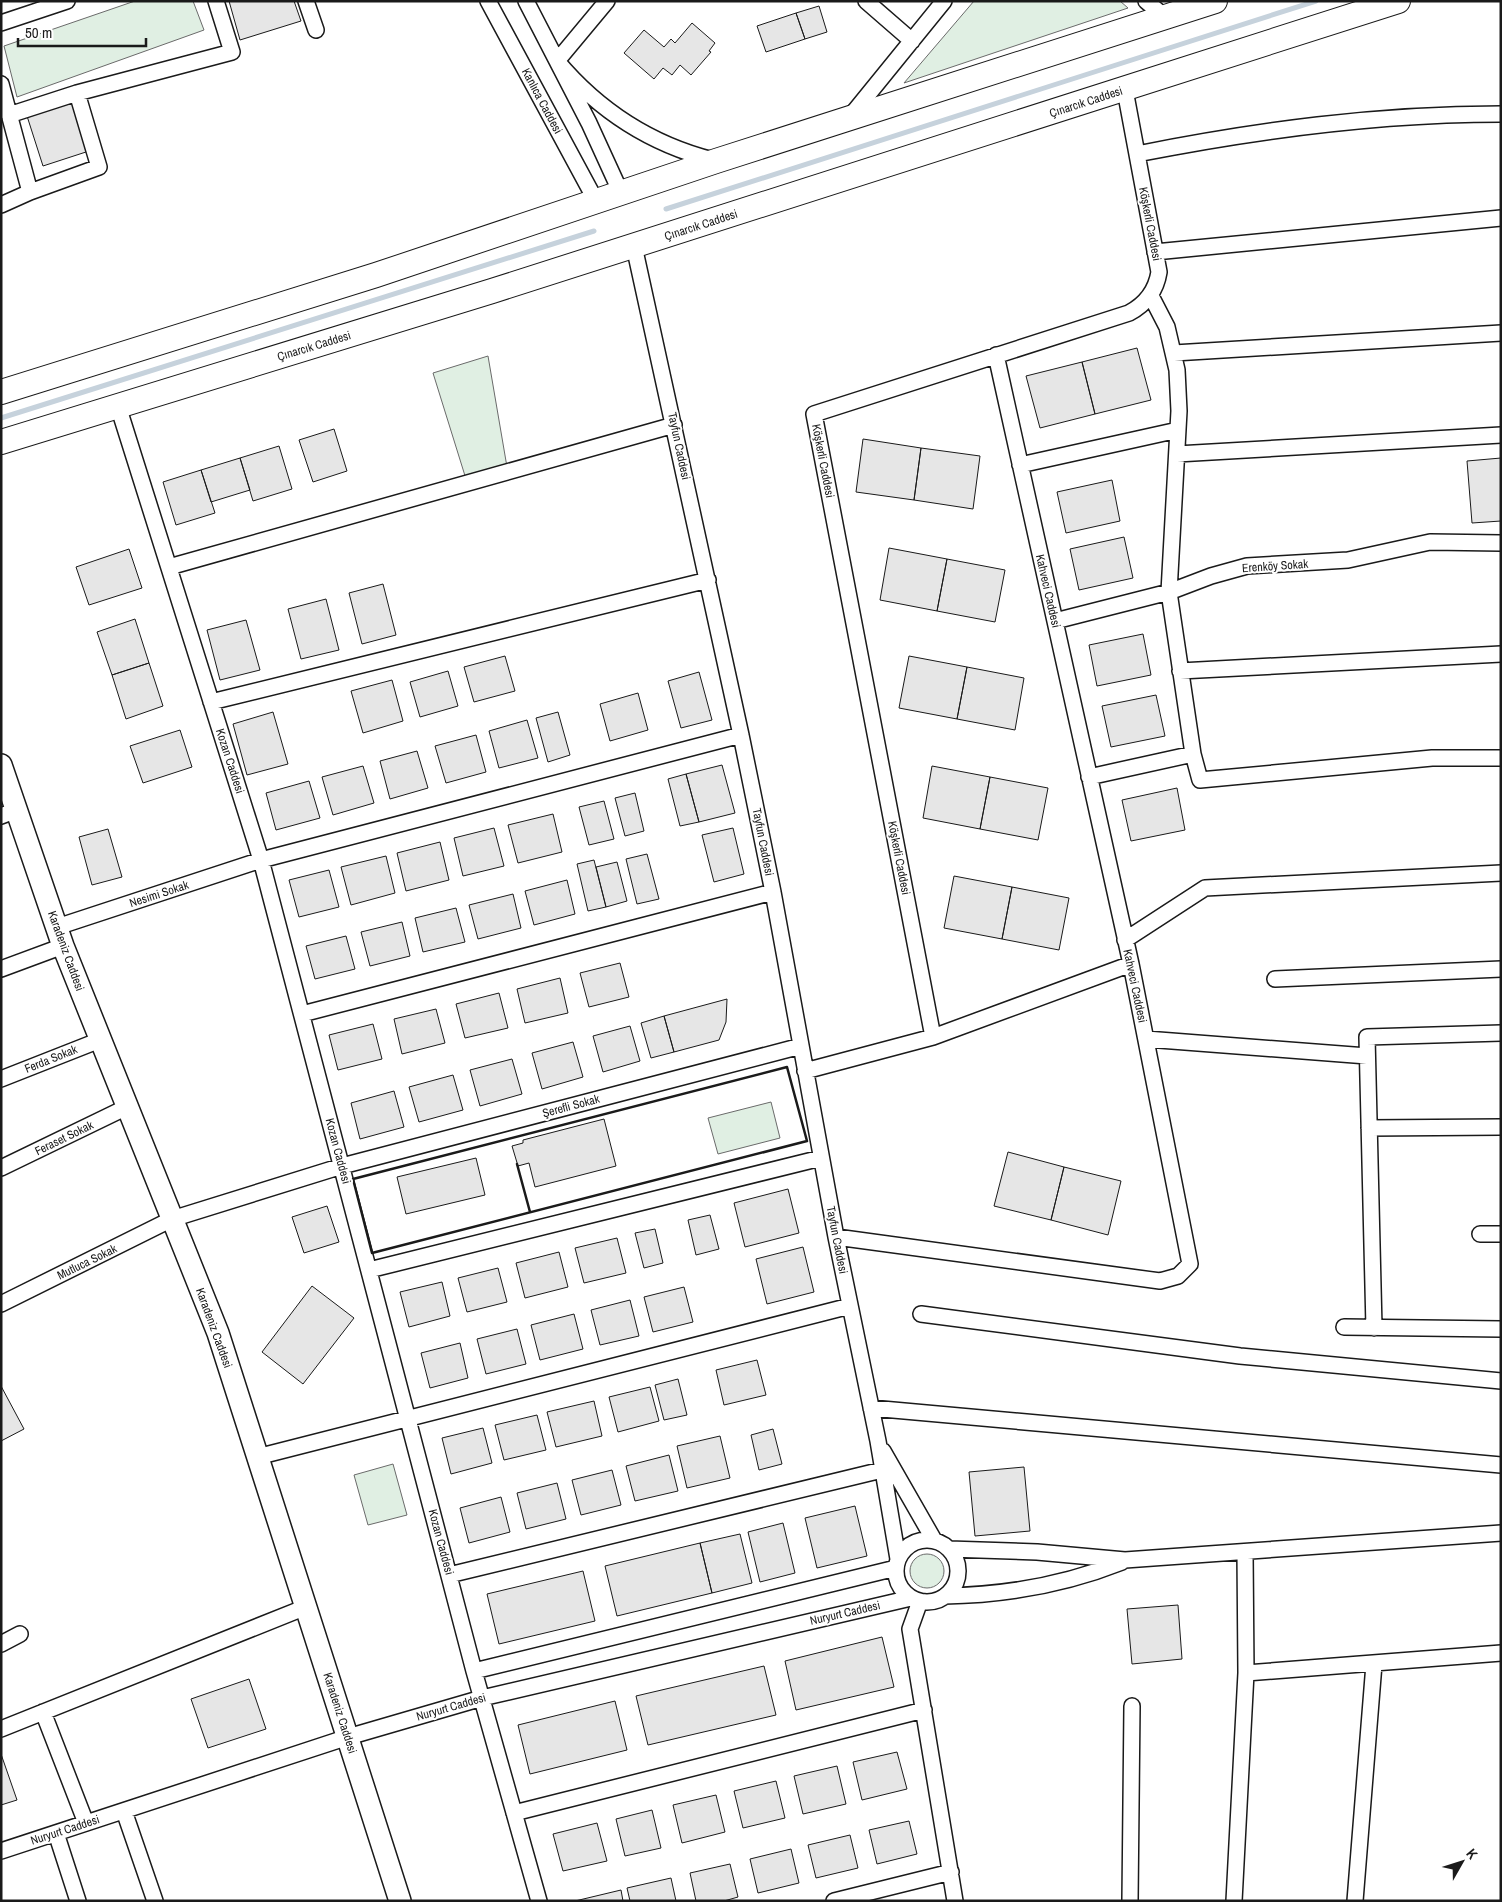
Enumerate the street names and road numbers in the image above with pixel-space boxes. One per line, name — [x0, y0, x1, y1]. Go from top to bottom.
street label: Kanlıca Caddesi — [518, 65, 566, 137]
street label: Çınarcık Caddesi — [1047, 83, 1125, 121]
street label: Köşkerli Caddesi — [1135, 186, 1165, 262]
street label: Çınarcık Caddesi — [662, 206, 740, 244]
street label: Çınarcık Caddesi — [275, 327, 353, 365]
street label: Tayfun Caddesi — [664, 411, 694, 481]
street label: Köşkerli Caddesi — [808, 423, 838, 499]
street label: Kahveci Caddesi — [1032, 553, 1064, 629]
street label: Erenköy Sokak — [1241, 556, 1309, 576]
street label: Kozan Caddesi — [212, 727, 248, 795]
street label: Tayfun Caddesi — [749, 807, 777, 877]
street label: Köşkerli Caddesi — [884, 820, 914, 896]
street label: Nesimi Sokak — [127, 877, 191, 911]
street label: Karadeniz Caddesi — [44, 909, 88, 993]
street label: Kahveci Caddesi — [1119, 948, 1151, 1024]
street label: Ferda Sokak — [22, 1041, 80, 1077]
street label: Şerefli Sokak — [541, 1091, 601, 1121]
street label: Kozan Caddesi — [322, 1116, 354, 1186]
street label: Feraset Sokak — [32, 1117, 96, 1159]
street label: Tayfun Caddesi — [823, 1205, 851, 1275]
street label: Mutluca Sokak — [54, 1241, 120, 1283]
street label: Karadeniz Caddesi — [192, 1286, 236, 1370]
street label: Kozan Caddesi — [425, 1507, 457, 1577]
street label: Nuryurt Caddesi — [808, 1597, 882, 1629]
street label: Karadeniz Caddesi — [319, 1670, 361, 1756]
street label: Nuryurt Caddesi — [414, 1689, 488, 1725]
street label: Nuryurt Caddesi — [28, 1811, 102, 1849]

